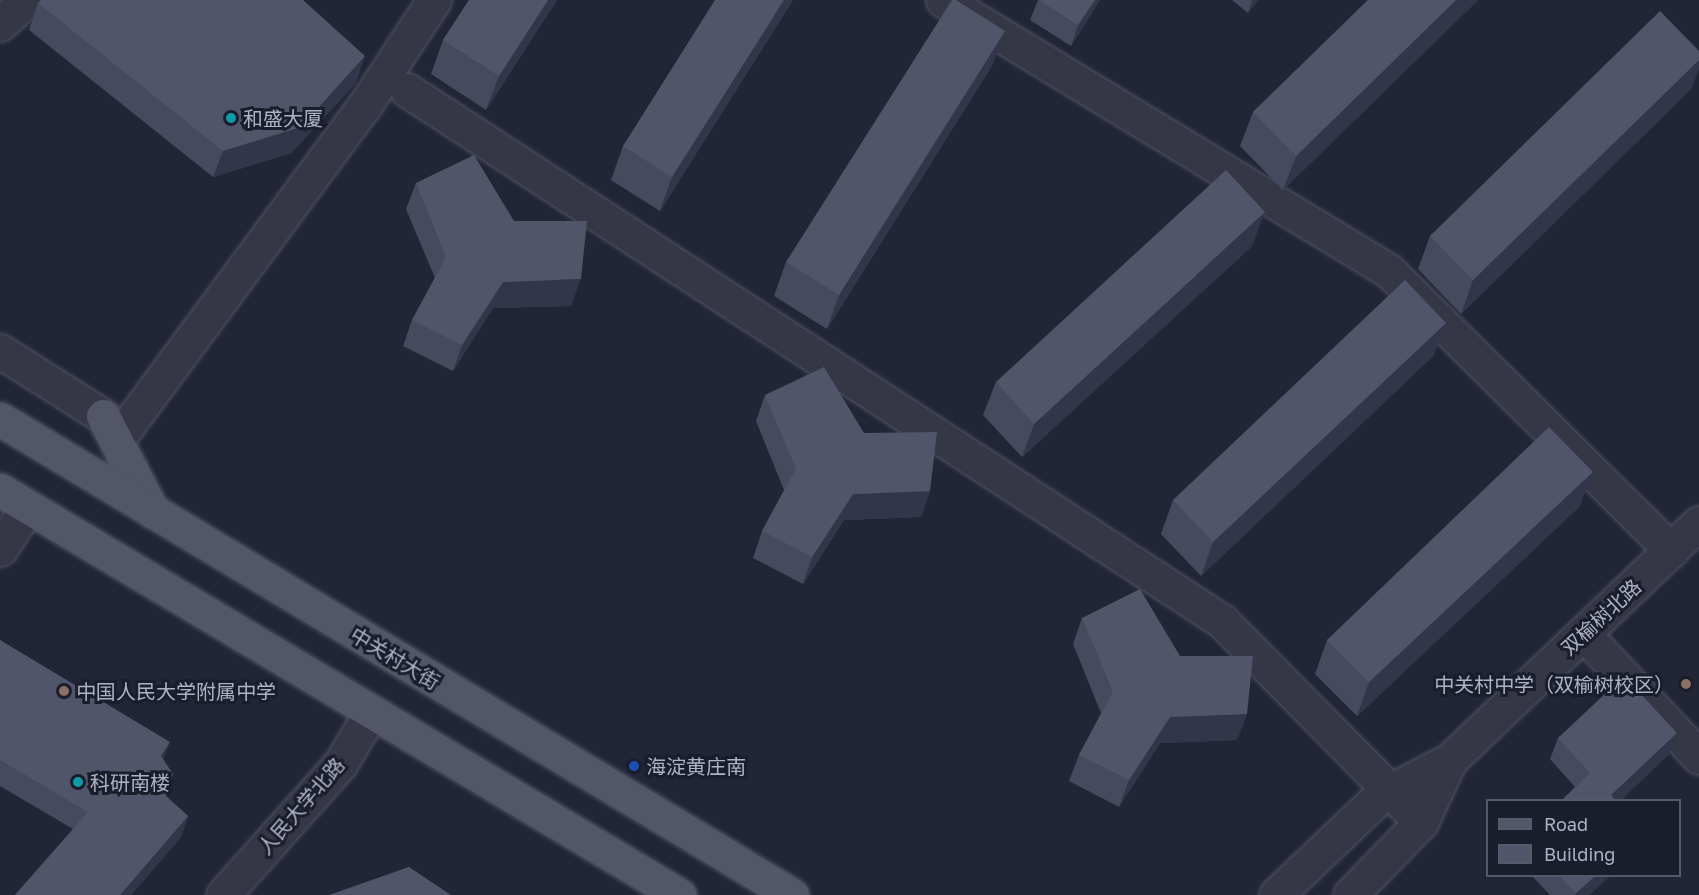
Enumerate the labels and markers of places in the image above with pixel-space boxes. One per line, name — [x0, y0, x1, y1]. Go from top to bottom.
place label: 和盛大厦 — [243, 106, 323, 130]
marker: 和盛大厦 — [224, 111, 238, 125]
place label: 中关村中学（双榆树校区） — [1434, 672, 1674, 696]
marker: 中关村中学（双榆树校区） — [1679, 677, 1693, 691]
place label: 中国人民大学附属中学 — [76, 679, 276, 703]
marker: 中国人民大学附属中学 — [57, 684, 71, 698]
place label: 海淀黄庄南 — [646, 754, 746, 778]
marker: 海淀黄庄南 — [627, 759, 641, 773]
place label: 科研南楼 — [90, 770, 170, 794]
marker: 科研南楼 — [71, 775, 85, 789]

